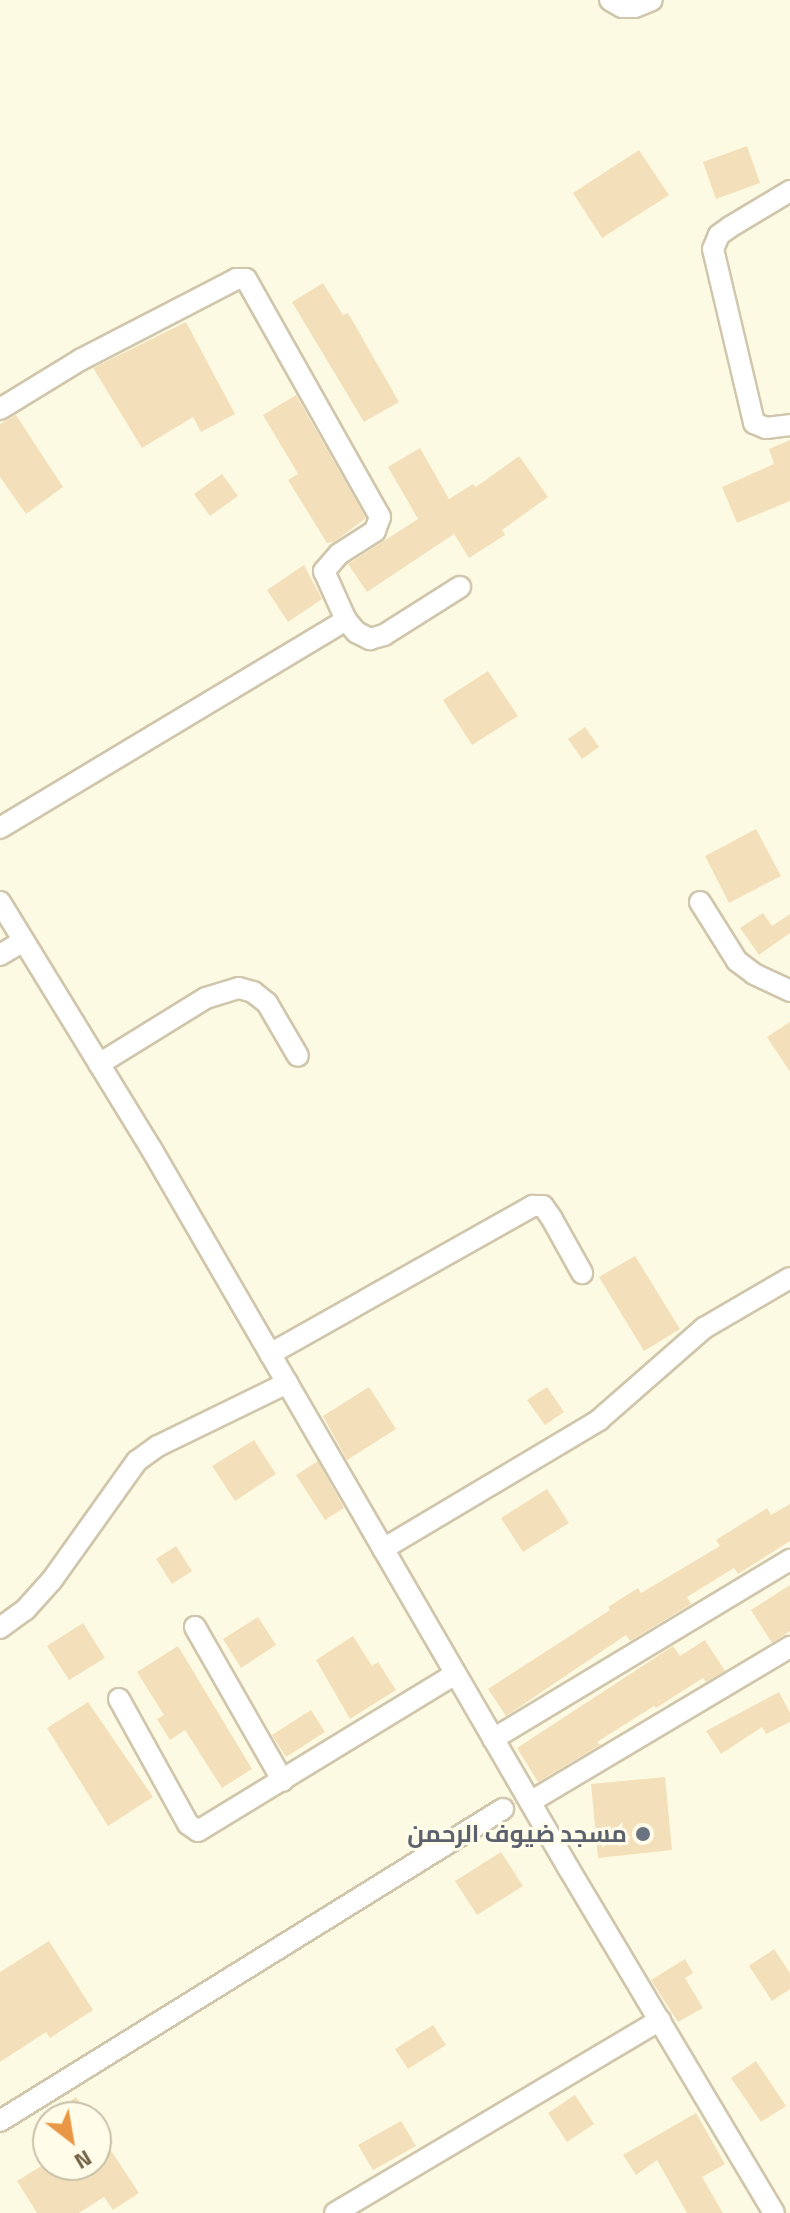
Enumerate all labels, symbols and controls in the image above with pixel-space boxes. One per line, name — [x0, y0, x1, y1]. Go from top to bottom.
place label: مسجد ضيوف الرحمن — [407, 1820, 627, 1848]
marker: مسجد ضيوف الرحمن — [634, 1825, 652, 1843]
north arrow — [32, 2101, 112, 2181]
text: N — [68, 2141, 99, 2178]

